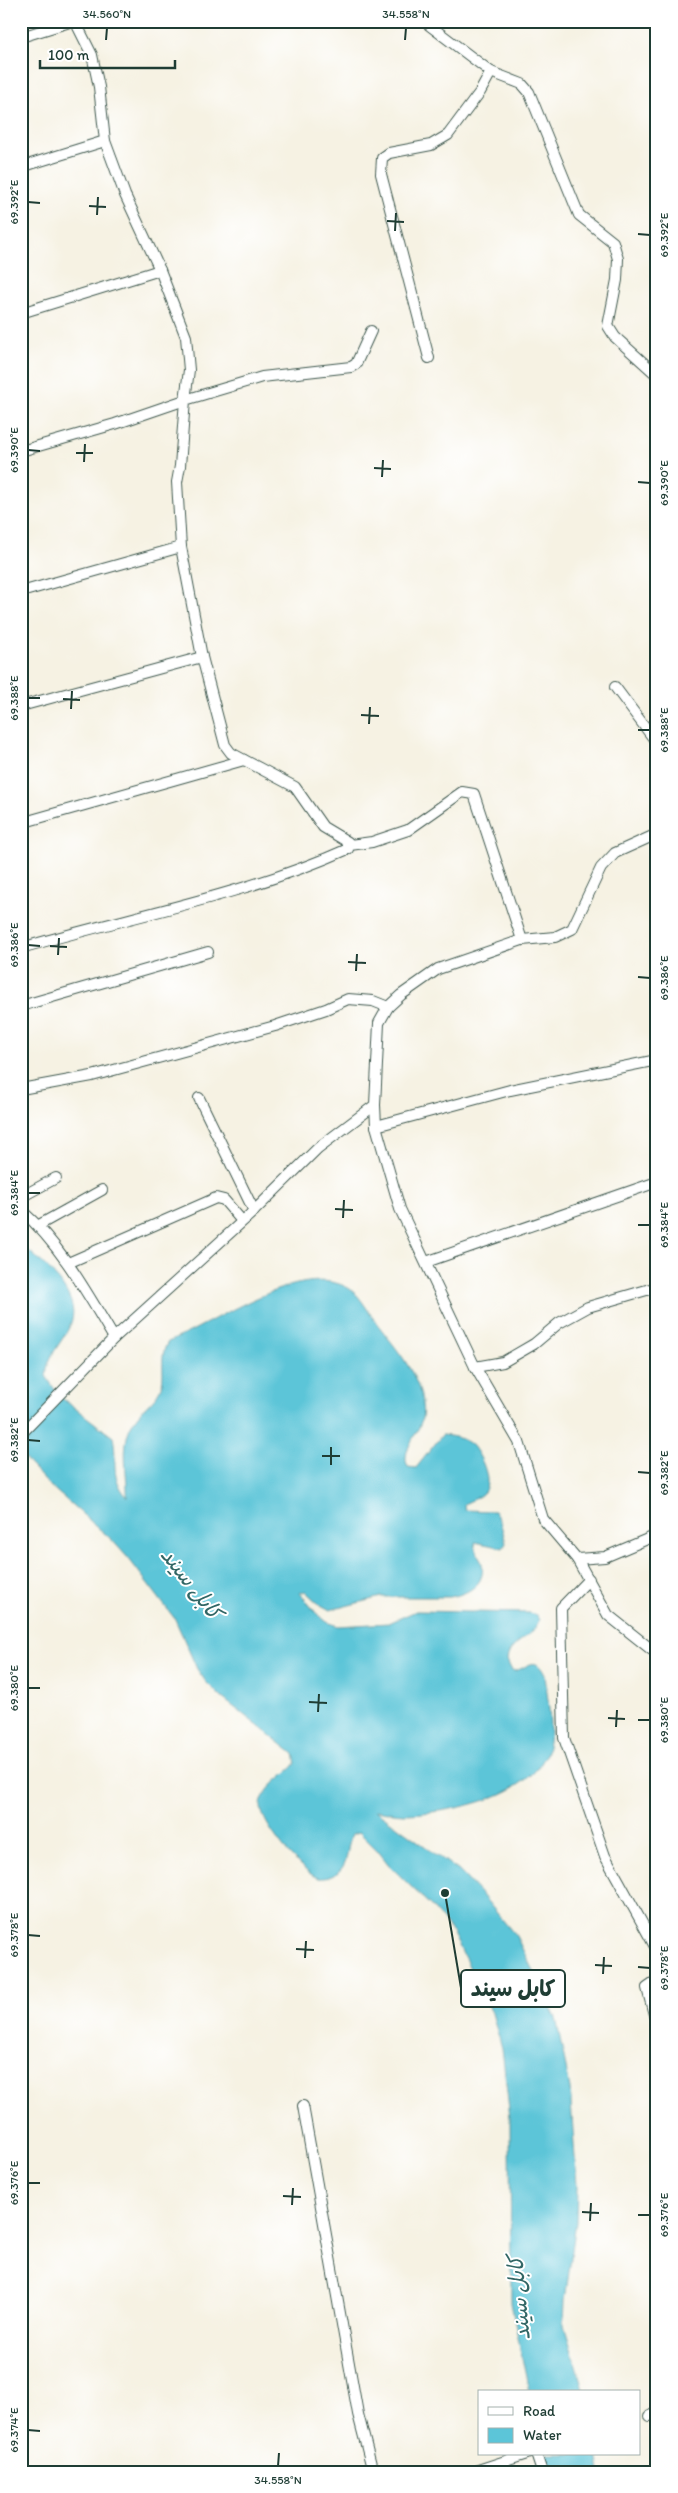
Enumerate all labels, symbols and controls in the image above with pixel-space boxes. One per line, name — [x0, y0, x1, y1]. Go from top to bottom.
text: 34.560°N — [83, 7, 131, 21]
text: 34.558°N — [382, 7, 430, 21]
scale bar — [40, 38, 175, 70]
text: 100 m — [48, 46, 90, 64]
text: 69.392°E — [7, 179, 21, 224]
text: 69.392°E — [657, 212, 671, 257]
text: 69.390°E — [7, 427, 21, 473]
text: 69.390°E — [657, 460, 671, 506]
text: 69.388°E — [7, 675, 21, 721]
text: 69.388°E — [657, 707, 671, 753]
text: 69.386°E — [7, 922, 21, 968]
text: 69.386°E — [657, 955, 671, 1001]
text: 69.384°E — [7, 1170, 21, 1216]
text: 69.384°E — [657, 1202, 671, 1248]
text: 69.382°E — [7, 1417, 21, 1463]
text: 69.382°E — [657, 1450, 671, 1496]
water label: کابل سيند — [155, 1542, 230, 1628]
text: 69.380°E — [7, 1665, 21, 1711]
text: 69.380°E — [657, 1697, 671, 1743]
text: 69.378°E — [7, 1912, 21, 1957]
text: 69.378°E — [657, 1945, 671, 1990]
callout: کابل سيند — [461, 1970, 565, 2007]
text: کابل سيند — [471, 1975, 555, 2002]
text: 69.376°E — [7, 2160, 21, 2205]
text: 69.376°E — [657, 2192, 671, 2237]
water label: کابل سيند — [501, 2251, 536, 2341]
legend — [478, 2390, 640, 2456]
text: Road — [523, 2402, 556, 2420]
text: 69.374°E — [7, 2407, 21, 2453]
text: Water — [523, 2426, 562, 2444]
text: 34.558°N — [254, 2473, 302, 2487]

